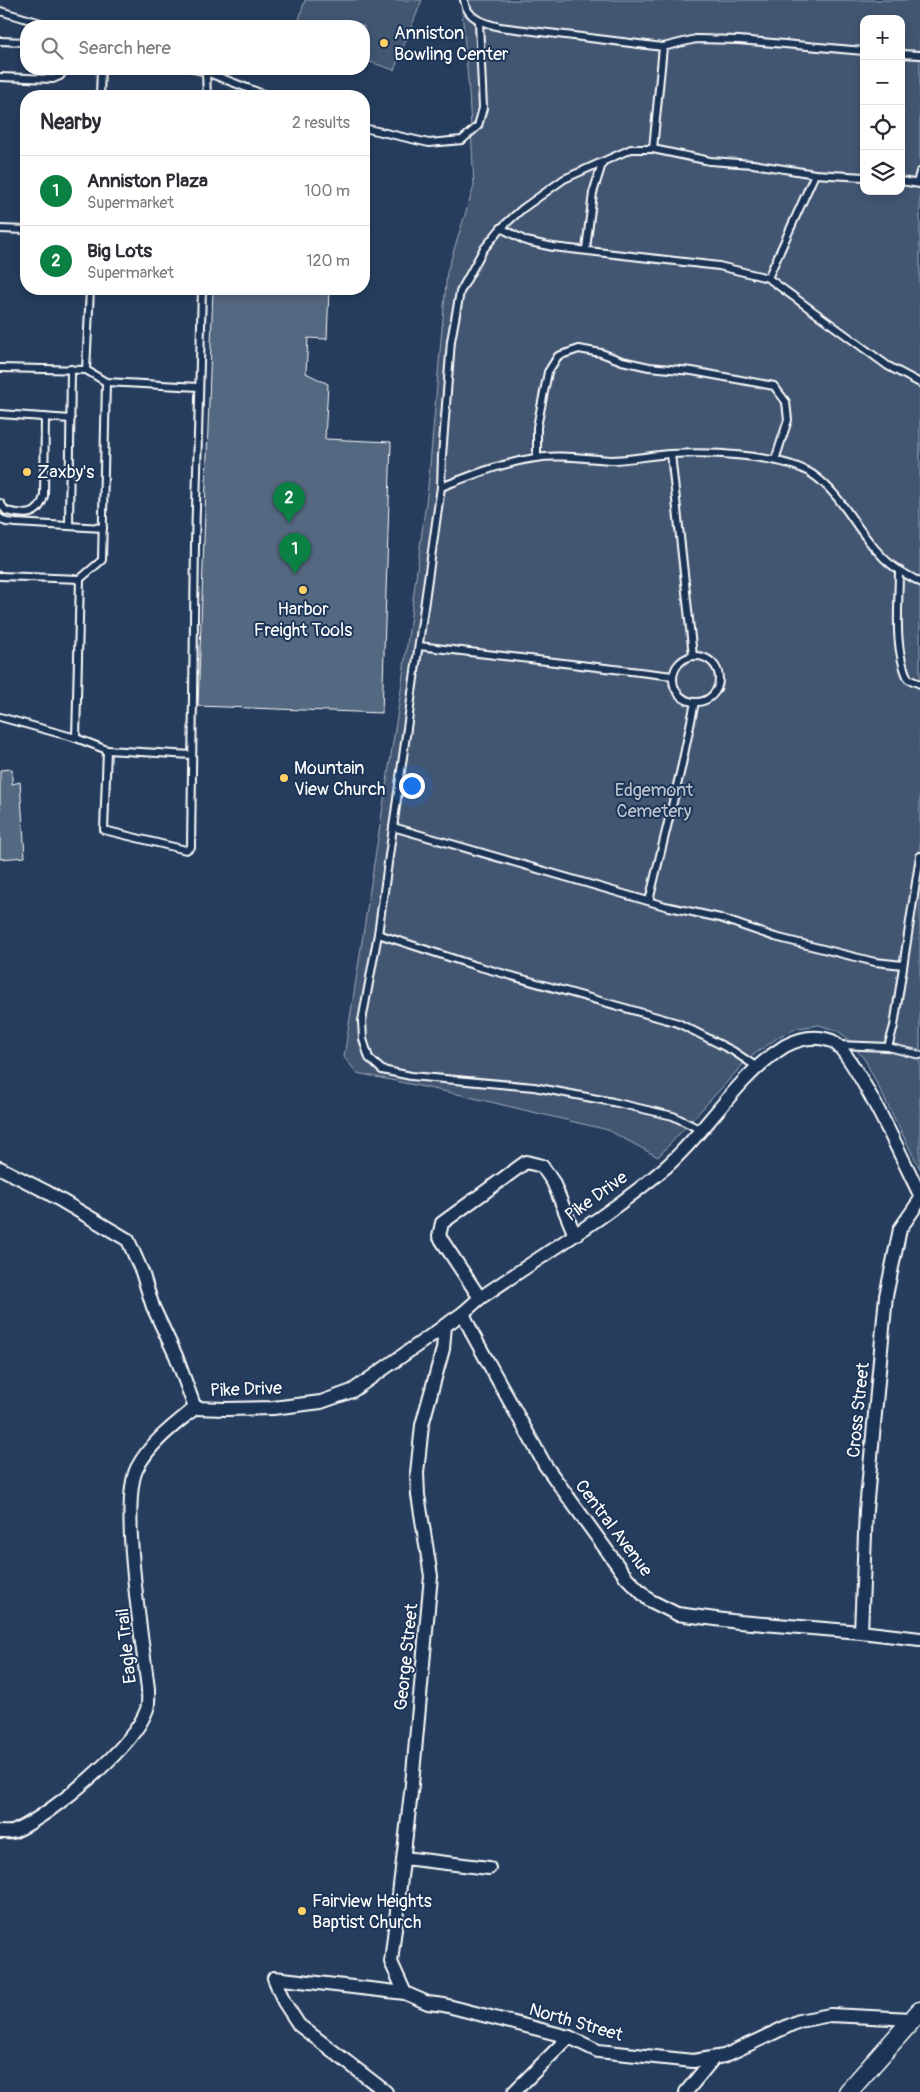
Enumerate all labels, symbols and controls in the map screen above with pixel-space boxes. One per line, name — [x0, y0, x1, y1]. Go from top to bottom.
map controls — [860, 15, 905, 195]
button: + — [860, 15, 905, 60]
search box — [20, 20, 370, 75]
place label: Anniston Bowling Center — [394, 22, 509, 66]
icon: search — [38, 34, 66, 62]
text: Search here — [78, 36, 171, 60]
marker: Anniston Bowling Center — [378, 37, 390, 49]
button: − — [860, 60, 905, 105]
button: locate — [860, 105, 905, 150]
text: Nearby — [40, 109, 101, 136]
text: 2 results — [292, 113, 350, 133]
button: layers — [860, 150, 905, 195]
text: Anniston Plaza — [87, 169, 208, 193]
text: 1 — [53, 181, 59, 201]
text: 100 m — [304, 181, 350, 201]
text: Supermarket — [87, 193, 174, 213]
text: Big Lots — [87, 239, 152, 263]
text: 2 — [52, 251, 60, 271]
text: 120 m — [306, 251, 350, 271]
text: Supermarket — [87, 263, 174, 283]
place label: Zaxby's — [37, 461, 94, 484]
marker: Zaxby's — [21, 466, 33, 478]
pin: 2 — [273, 482, 305, 523]
pin: 1 — [279, 533, 311, 574]
marker: Harbor Freight Tools — [297, 584, 309, 596]
place label: Harbor Freight Tools — [254, 598, 352, 642]
place label: Mountain View Church — [294, 757, 386, 801]
marker: Mountain View Church — [278, 772, 290, 784]
your location — [399, 773, 425, 799]
park label: Edgemont Cemetery — [615, 779, 694, 823]
street label: Pike Drive — [560, 1166, 632, 1227]
street label: Cross Street — [842, 1361, 875, 1459]
street label: Pike Drive — [210, 1377, 282, 1402]
street label: Central Avenue — [570, 1475, 658, 1581]
street label: George Street — [389, 1602, 424, 1712]
street label: Eagle Trail — [111, 1607, 142, 1685]
place label: Fairview Heights Baptist Church — [312, 1890, 432, 1934]
marker: Fairview Heights Baptist Church — [296, 1905, 308, 1917]
street label: North Street — [526, 1998, 626, 2047]

